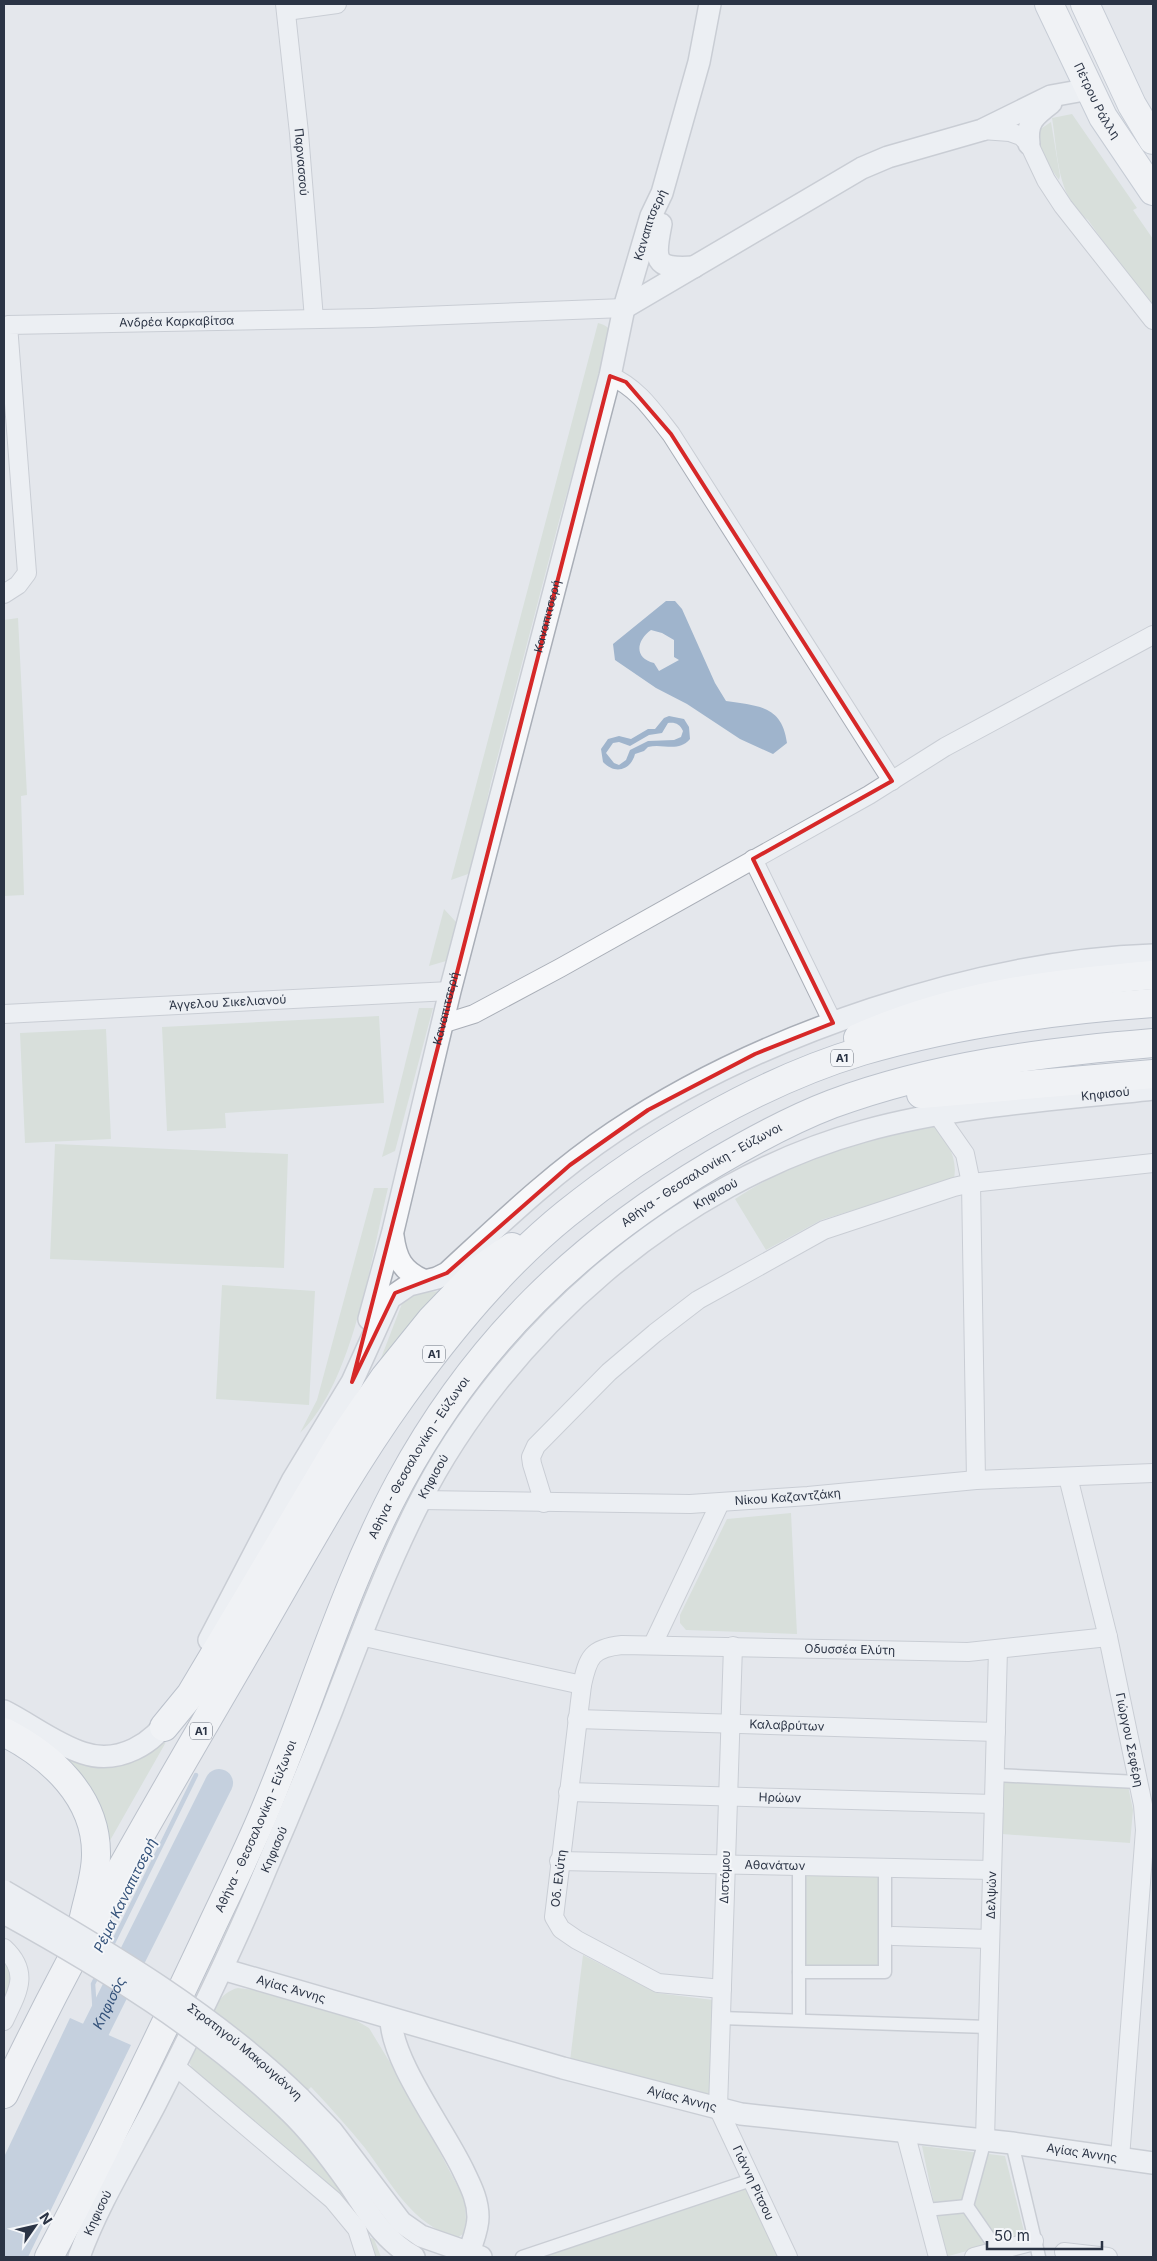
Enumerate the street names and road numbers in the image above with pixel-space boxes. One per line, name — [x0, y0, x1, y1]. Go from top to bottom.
street label: Πέτρου Ράλλη — [1071, 60, 1124, 142]
street label: Παρνασσού — [292, 128, 312, 196]
street label: Καναπιτσερή — [630, 187, 670, 262]
street label: Ανδρέα Καρκαβίτσα — [119, 313, 234, 330]
street label: Καναπιτσερή — [530, 578, 564, 654]
street label: Καναπιτσερή — [429, 970, 462, 1046]
street label: Άγγελου Σικελιανού — [169, 991, 287, 1012]
road number: Α1 — [831, 1050, 853, 1066]
street label: Κηφισού — [1080, 1084, 1130, 1103]
street label: Αθήνα - Θεσσαλονίκη - Εύζωνοι — [618, 1119, 785, 1230]
street label: Κηφισού — [690, 1175, 740, 1212]
road number: Α1 — [423, 1346, 445, 1362]
street label: Αθήνα - Θεσσαλονίκη - Εύζωνοι — [365, 1373, 473, 1541]
street label: Κηφισού — [415, 1451, 452, 1501]
street label: Νίκου Καζαντζάκη — [734, 1485, 841, 1508]
street label: Οδυσσέα Ελύτη — [804, 1641, 895, 1658]
street label: Γιώργου Σεφέρη — [1113, 1691, 1147, 1788]
street label: Καλαβρύτων — [749, 1716, 825, 1734]
road number: Α1 — [190, 1722, 212, 1740]
street label: Αθήνα - Θεσσαλονίκη - Εύζωνοι — [211, 1737, 299, 1915]
street label: Ηρώων — [758, 1789, 801, 1806]
street label: Κηφισού — [257, 1824, 290, 1875]
street label: Οδ. Ελύτη — [547, 1849, 569, 1908]
street label: Διστόμου — [716, 1850, 733, 1904]
street label: Αθανάτων — [744, 1857, 806, 1873]
street label: Δελψών — [983, 1871, 999, 1919]
street label: Αγίας Άννης — [255, 1971, 328, 2006]
street label: Στρατηγού Μακρυγιάννη — [184, 2000, 306, 2103]
street label: Αγίας Άννης — [646, 2082, 719, 2115]
street label: Αγίας Άννης — [1045, 2140, 1118, 2165]
street label: Γιάννη Ρίτσου — [730, 2143, 778, 2222]
street label: Κηφισού — [80, 2187, 115, 2238]

